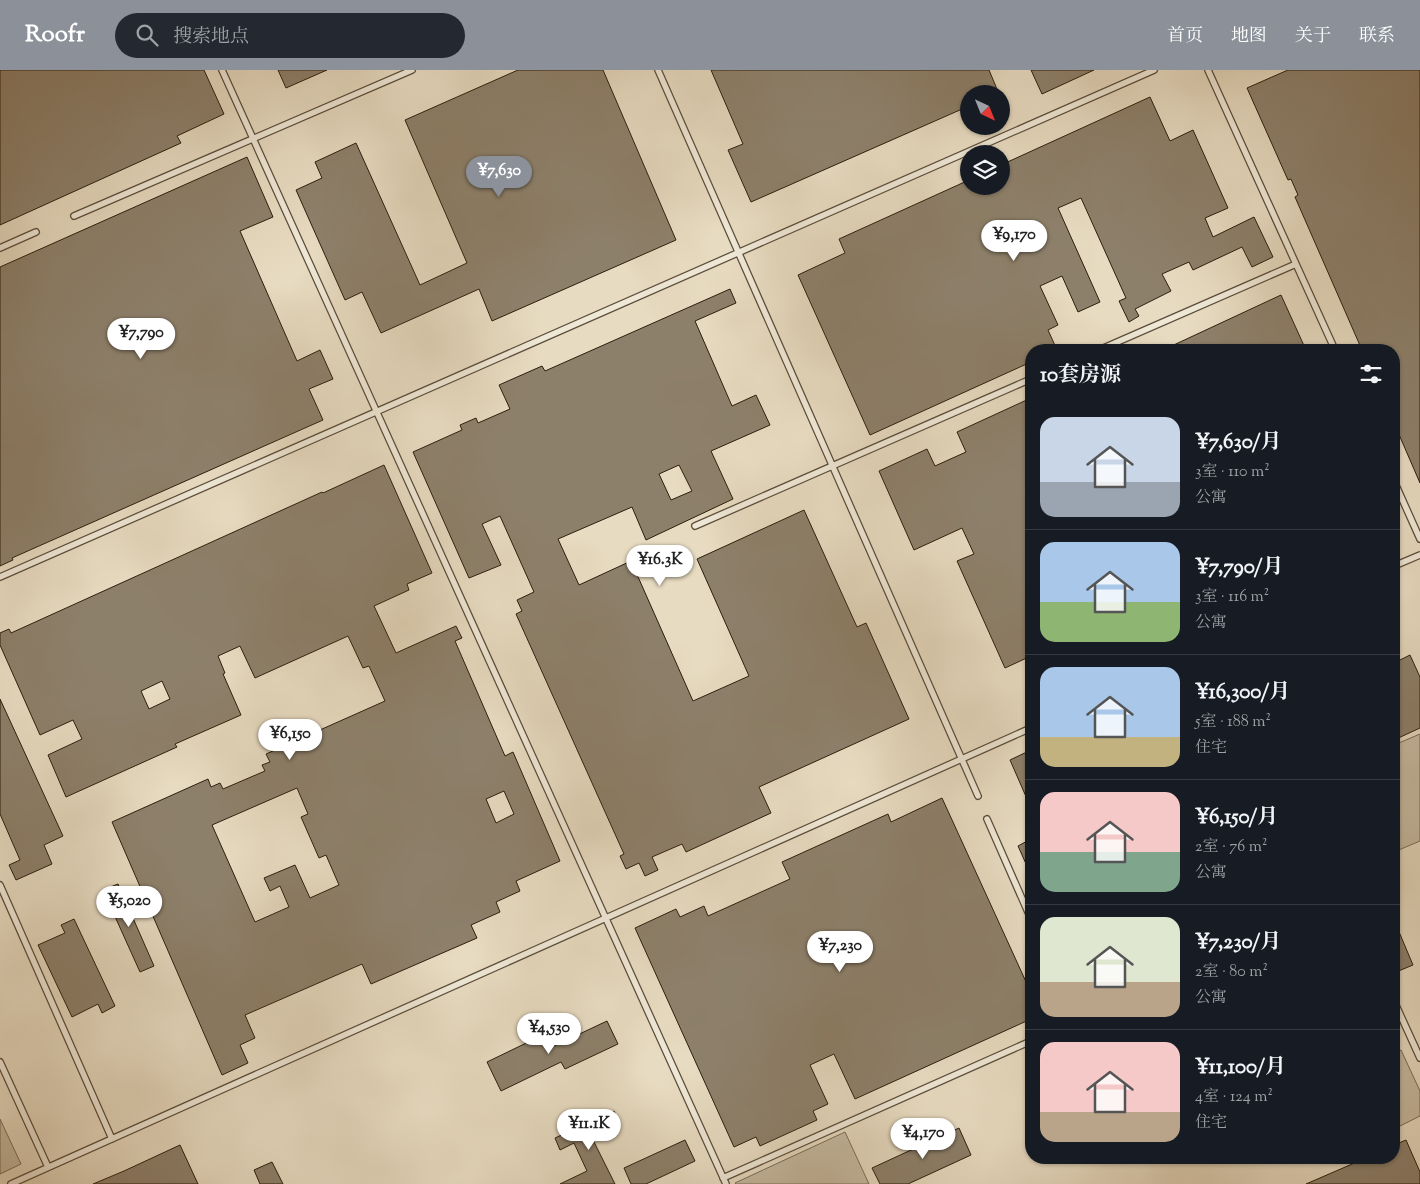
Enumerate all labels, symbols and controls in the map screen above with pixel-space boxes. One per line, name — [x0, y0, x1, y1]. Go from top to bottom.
search box — [115, 13, 465, 58]
text: Roofr — [25, 18, 85, 52]
icon: search — [133, 21, 161, 49]
text: 搜索地点 — [173, 24, 249, 51]
text: 首页 — [1167, 24, 1203, 50]
text: 地图 — [1231, 24, 1267, 50]
text: 关于 — [1295, 24, 1331, 50]
text: 联系 — [1359, 24, 1395, 50]
north arrow — [960, 85, 1010, 135]
map controls — [960, 85, 1010, 195]
button: layers — [960, 145, 1010, 195]
pin: ¥7,630 — [458, 156, 540, 198]
text: ¥7,630 — [477, 160, 521, 183]
pin: ¥9,170 — [973, 220, 1055, 262]
text: ¥9,170 — [992, 224, 1036, 247]
pin: ¥7,790 — [100, 318, 182, 360]
text: ¥7,790 — [118, 322, 164, 345]
icon: filters — [1357, 360, 1385, 388]
text: 10套房源 — [1040, 361, 1121, 391]
text: ¥7,630/月 — [1195, 428, 1281, 458]
icon: home — [1080, 437, 1140, 497]
text: 3室 · 110 m² — [1195, 461, 1270, 484]
text: 公寓 — [1195, 487, 1227, 510]
pin: ¥16.3K — [619, 544, 701, 587]
text: ¥16.3K — [637, 549, 683, 572]
text: ¥7,790/月 — [1195, 553, 1283, 583]
icon: home — [1080, 562, 1140, 622]
text: 3室 · 116 m² — [1195, 586, 1269, 609]
text: 公寓 — [1195, 612, 1227, 635]
text: ¥16,300/月 — [1195, 678, 1290, 708]
icon: home — [1080, 687, 1140, 747]
text: 5室 · 188 m² — [1195, 711, 1271, 734]
pin: ¥6,150 — [249, 718, 331, 761]
text: ¥6,150 — [269, 723, 311, 746]
text: 住宅 — [1195, 737, 1227, 760]
text: ¥6,150/月 — [1195, 803, 1278, 833]
icon: home — [1080, 812, 1140, 872]
text: 2室 · 76 m² — [1195, 836, 1267, 859]
text: 公寓 — [1195, 862, 1227, 885]
pin: ¥5,020 — [88, 886, 170, 928]
text: ¥5,020 — [107, 890, 151, 913]
text: ¥7,230/月 — [1195, 928, 1281, 958]
pin: ¥7,230 — [799, 930, 881, 973]
text: ¥7,230 — [818, 935, 862, 958]
icon: home — [1080, 937, 1140, 997]
text: 2室 · 80 m² — [1195, 961, 1268, 984]
text: 公寓 — [1195, 987, 1227, 1010]
pin: ¥4,530 — [508, 1012, 590, 1055]
text: ¥4,530 — [528, 1017, 570, 1040]
text: ¥11,100/月 — [1195, 1053, 1286, 1083]
icon: home — [1080, 1062, 1140, 1122]
text: 4室 · 124 m² — [1195, 1086, 1273, 1109]
pin: ¥11.1K — [548, 1108, 630, 1151]
text: 住宅 — [1195, 1112, 1227, 1135]
text: ¥11.1K — [568, 1113, 610, 1136]
pin: ¥4,170 — [882, 1118, 964, 1160]
text: ¥4,170 — [901, 1122, 945, 1145]

